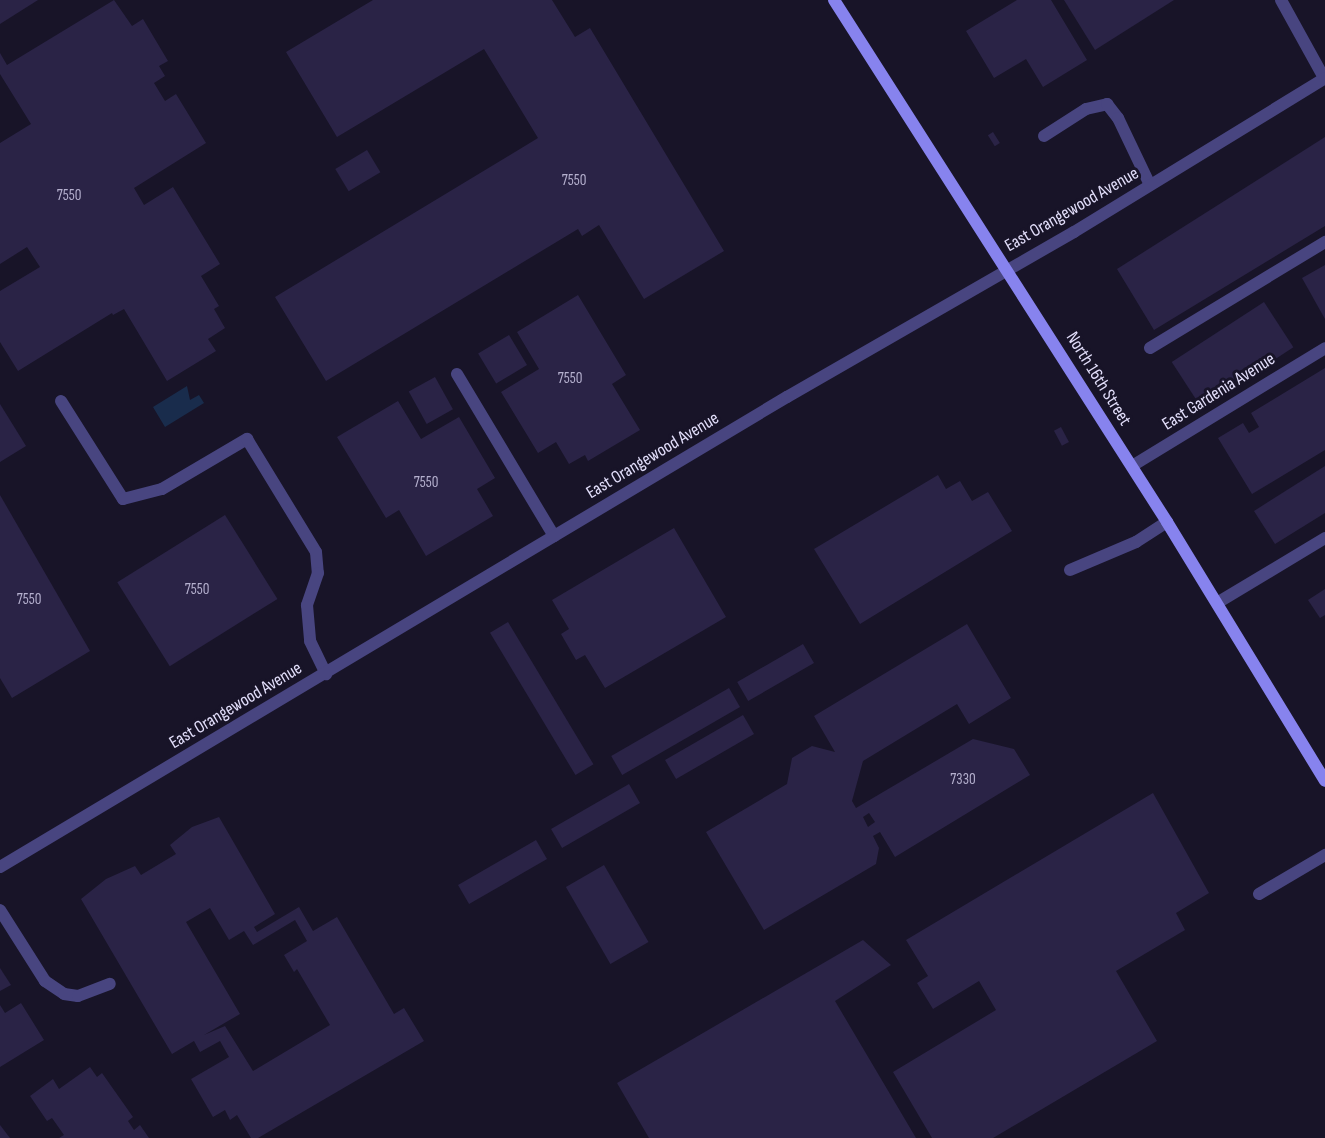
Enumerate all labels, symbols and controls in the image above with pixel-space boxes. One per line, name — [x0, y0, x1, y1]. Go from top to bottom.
street label: East Orangewood Avenue — [1001, 163, 1143, 257]
house number: 7550 — [562, 172, 586, 190]
house number: 7550 — [57, 187, 81, 205]
street label: North 16th Street — [1061, 328, 1135, 430]
street label: East Gardenia Avenue — [1158, 349, 1280, 435]
house number: 7550 — [558, 370, 582, 388]
street label: East Orangewood Avenue — [583, 408, 723, 504]
house number: 7550 — [414, 474, 438, 492]
house number: 7550 — [185, 581, 209, 599]
house number: 7550 — [17, 591, 41, 609]
street label: East Orangewood Avenue — [166, 658, 306, 754]
house number: 7330 — [950, 771, 976, 789]

